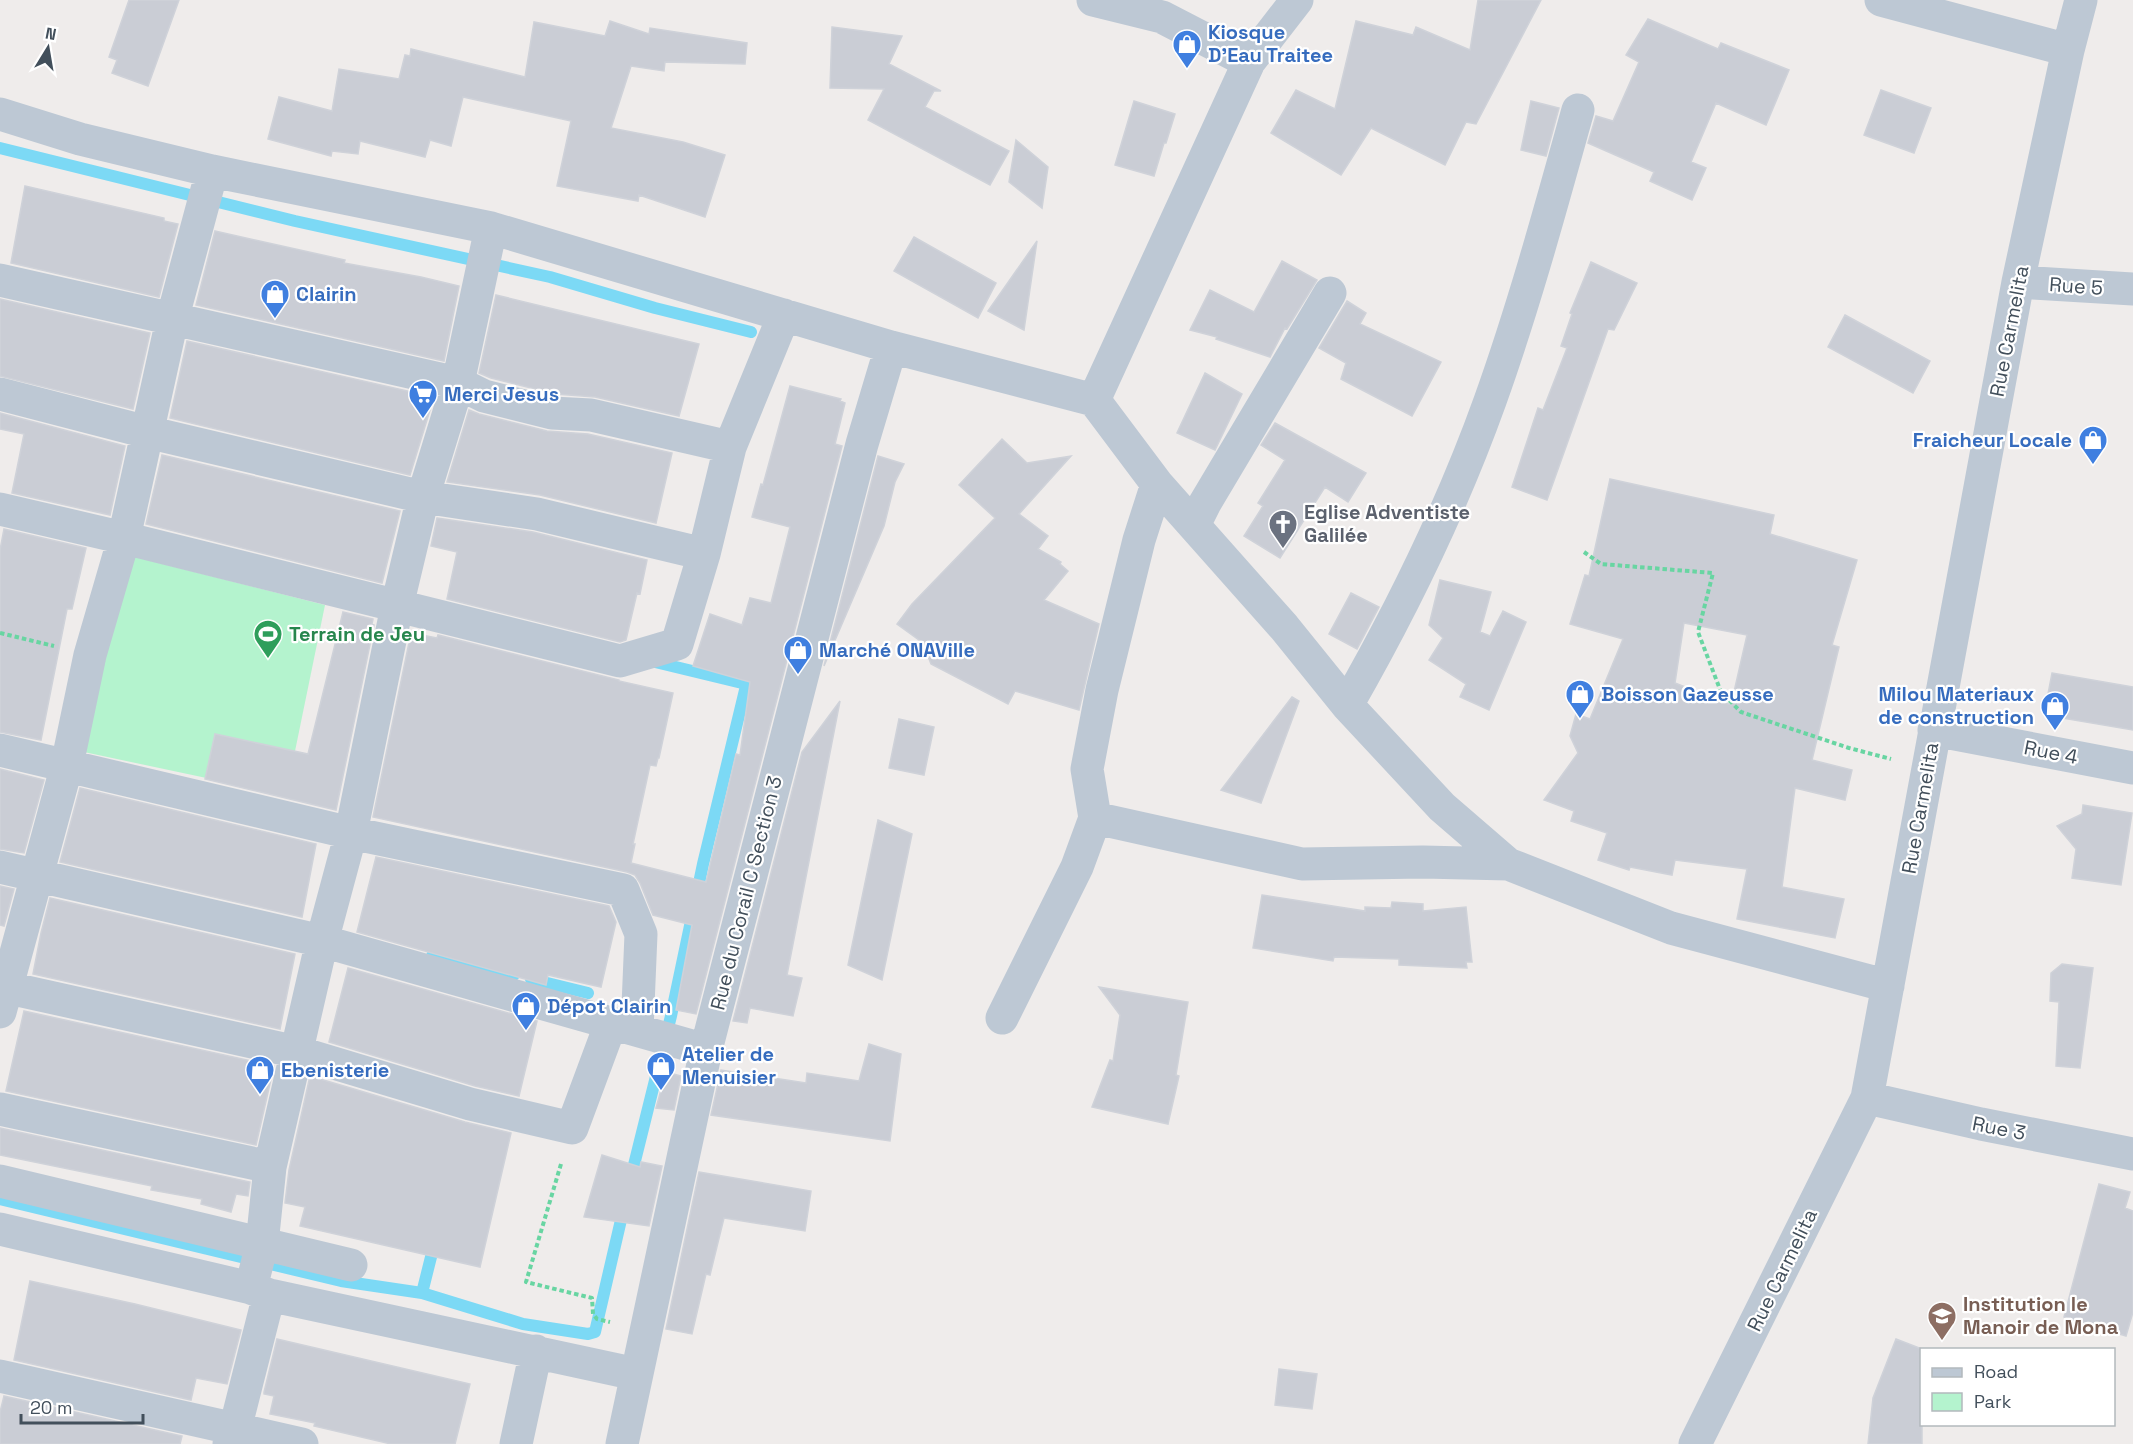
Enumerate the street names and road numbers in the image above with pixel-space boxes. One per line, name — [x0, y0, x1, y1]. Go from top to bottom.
street label: Rue Carmelita — [1984, 263, 2034, 399]
street label: Rue 5 — [2048, 271, 2104, 301]
street label: Rue 4 — [2022, 734, 2080, 770]
street label: Rue Carmelita — [1896, 740, 1944, 876]
street label: Rue du Corail C Section 3 — [704, 773, 788, 1013]
street label: Rue 3 — [1970, 1110, 2028, 1146]
street label: Rue Carmelita — [1741, 1204, 1823, 1336]

